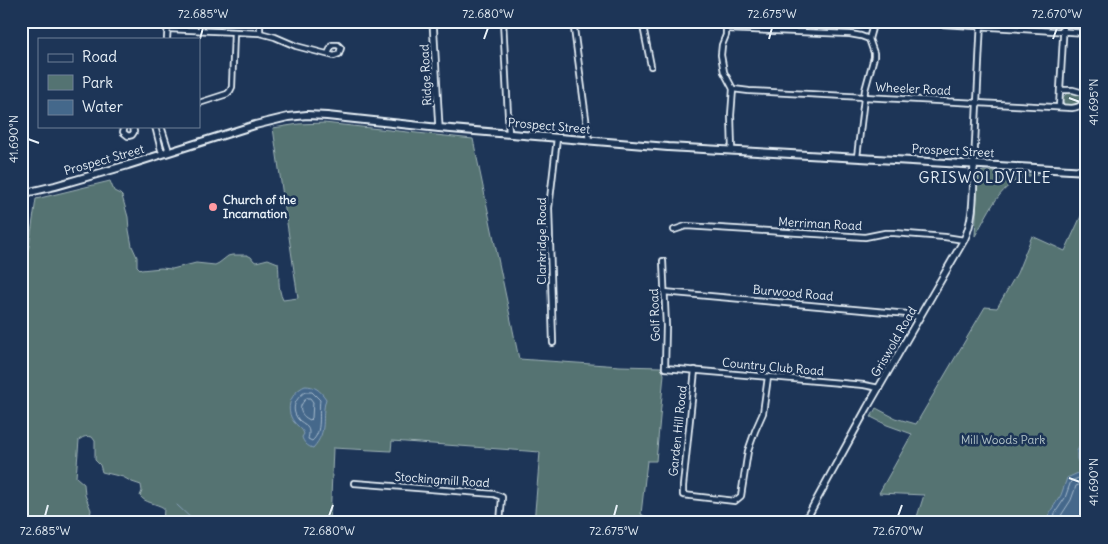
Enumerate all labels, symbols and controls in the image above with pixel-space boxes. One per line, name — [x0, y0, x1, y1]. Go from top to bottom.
text: 72.685°W — [178, 6, 228, 21]
text: 72.680°W — [462, 6, 514, 21]
text: 72.675°W — [747, 6, 797, 21]
text: 72.670°W — [1032, 6, 1082, 21]
legend — [38, 38, 200, 128]
street label: Ridge Road — [416, 44, 435, 106]
text: Road — [82, 47, 117, 66]
text: Park — [82, 73, 113, 92]
text: 41.695°N — [1086, 78, 1101, 126]
street label: Wheeler Road — [875, 79, 951, 98]
text: Water — [82, 97, 123, 116]
street label: Prospect Street — [507, 114, 591, 137]
text: 41.690°N — [6, 115, 21, 163]
street label: Prospect Street — [62, 141, 146, 178]
street label: Prospect Street — [911, 141, 995, 160]
district label: GRISWOLDVILLE — [918, 168, 1052, 187]
place label: Church of the Incarnation — [223, 192, 297, 221]
street label: Clarkridge Road — [534, 197, 549, 285]
marker: Church of the Incarnation — [207, 201, 219, 213]
street label: Merriman Road — [778, 214, 862, 233]
street label: Burwood Road — [752, 282, 834, 303]
street label: Golf Road — [646, 288, 663, 342]
street label: Griswold Road — [867, 304, 920, 380]
street label: Country Club Road — [721, 355, 825, 378]
street label: Garden Hill Road — [665, 385, 690, 477]
park label: Mill Woods Park — [961, 432, 1045, 447]
text: 41.690°N — [1086, 458, 1101, 506]
street label: Stockingmill Road — [394, 469, 490, 490]
text: 72.685°W — [20, 523, 70, 538]
text: 72.680°W — [303, 523, 355, 538]
text: 72.675°W — [589, 523, 639, 538]
text: 72.670°W — [873, 523, 923, 538]

